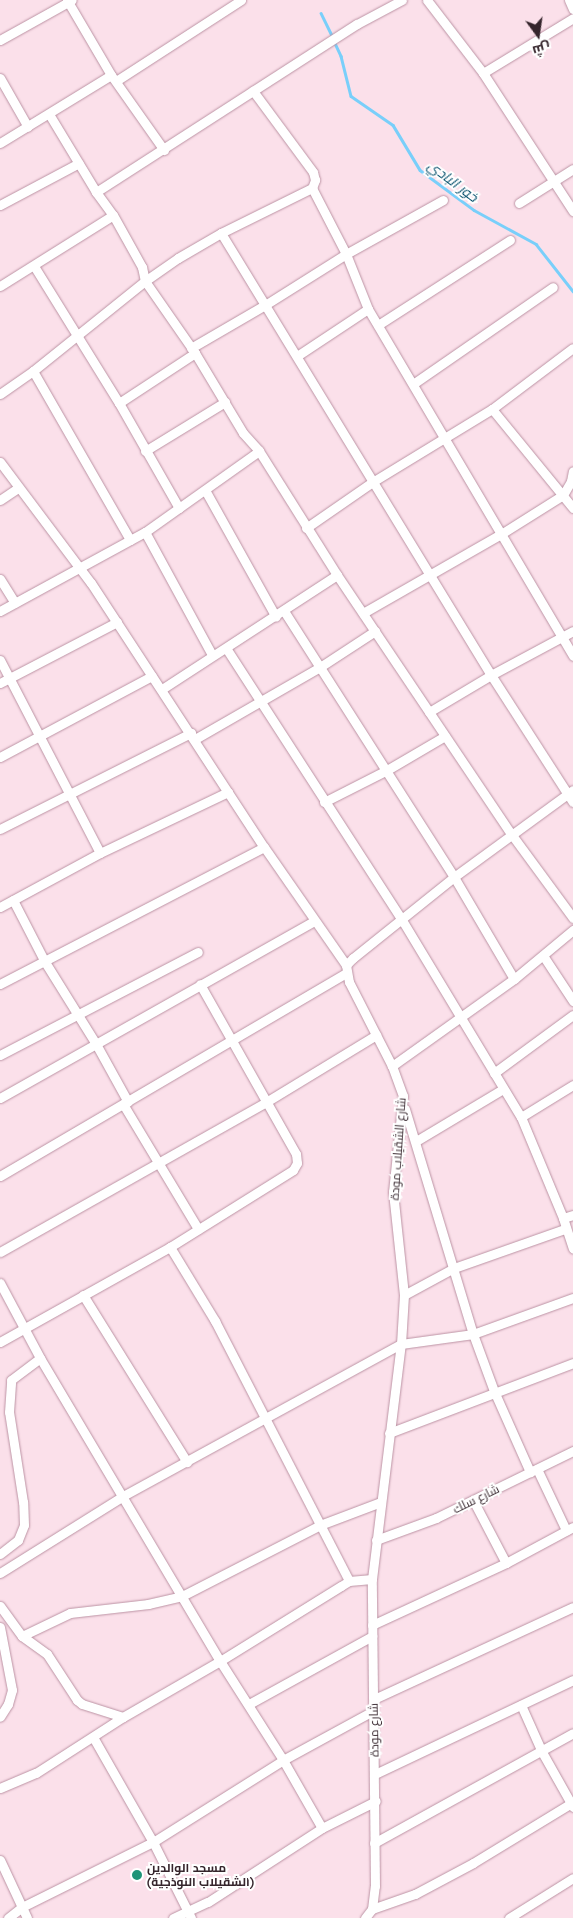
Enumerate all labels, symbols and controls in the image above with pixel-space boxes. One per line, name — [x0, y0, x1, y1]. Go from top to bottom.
north arrow — [513, 10, 563, 60]
text: ش — [531, 39, 553, 60]
water label: خور البادي — [425, 157, 481, 205]
street label: شارع الشقيلاب مودة — [387, 1097, 409, 1201]
street label: شارع سلك — [450, 1482, 502, 1516]
street label: شارع مودة — [366, 1703, 382, 1757]
place label: مسجد الوالدين (الشقيلاب النوذجية) — [147, 1861, 254, 1889]
marker: مسجد الوالدين (الشقيلاب النوذجية) — [131, 1869, 143, 1881]

